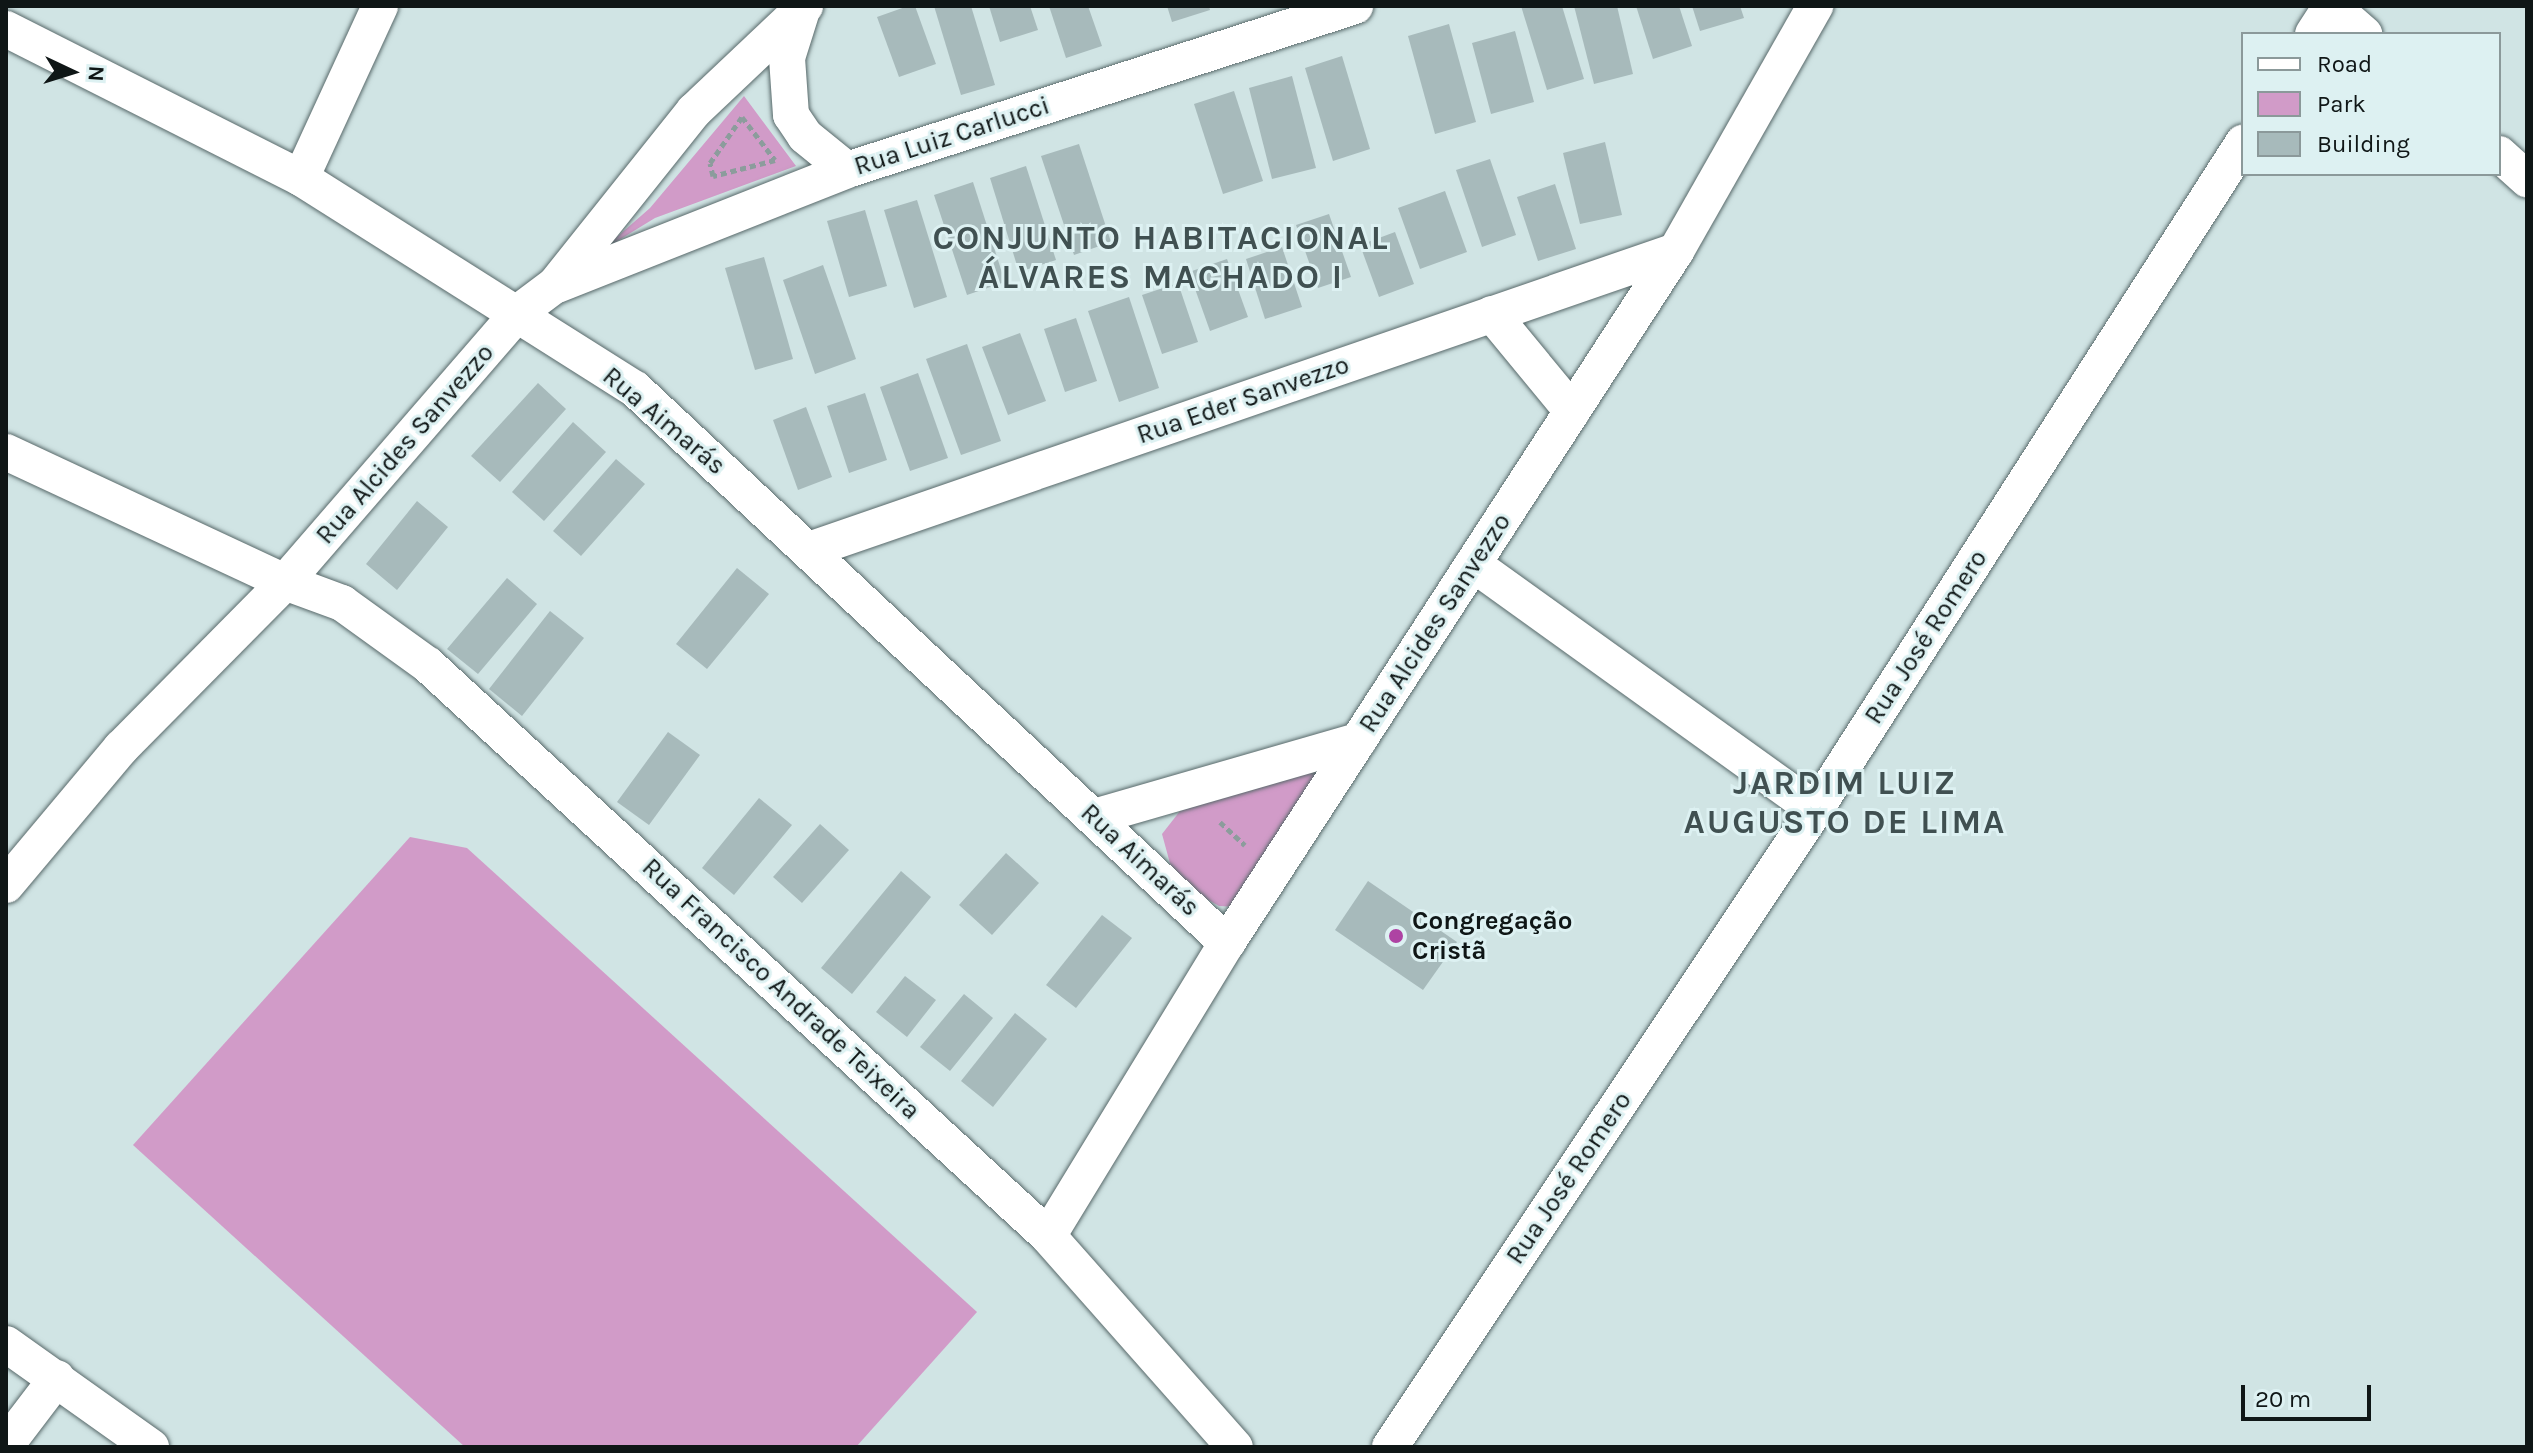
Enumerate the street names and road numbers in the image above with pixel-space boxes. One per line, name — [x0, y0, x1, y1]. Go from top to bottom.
street label: Rua Luiz Carlucci — [850, 90, 1054, 182]
street label: Rua Alcides Sanvezzo — [310, 337, 500, 551]
street label: Rua Eder Sanvezzo — [1133, 349, 1353, 451]
street label: Rua Aimarás — [596, 361, 732, 481]
street label: Rua Alcides Sanvezzo — [1352, 508, 1518, 738]
street label: Rua José Romero — [1858, 544, 1994, 730]
street label: Rua Aimarás — [1074, 797, 1206, 923]
street label: Rua Francisco Andrade Teixeira — [636, 852, 926, 1126]
street label: Rua José Romero — [1500, 1086, 1638, 1270]

